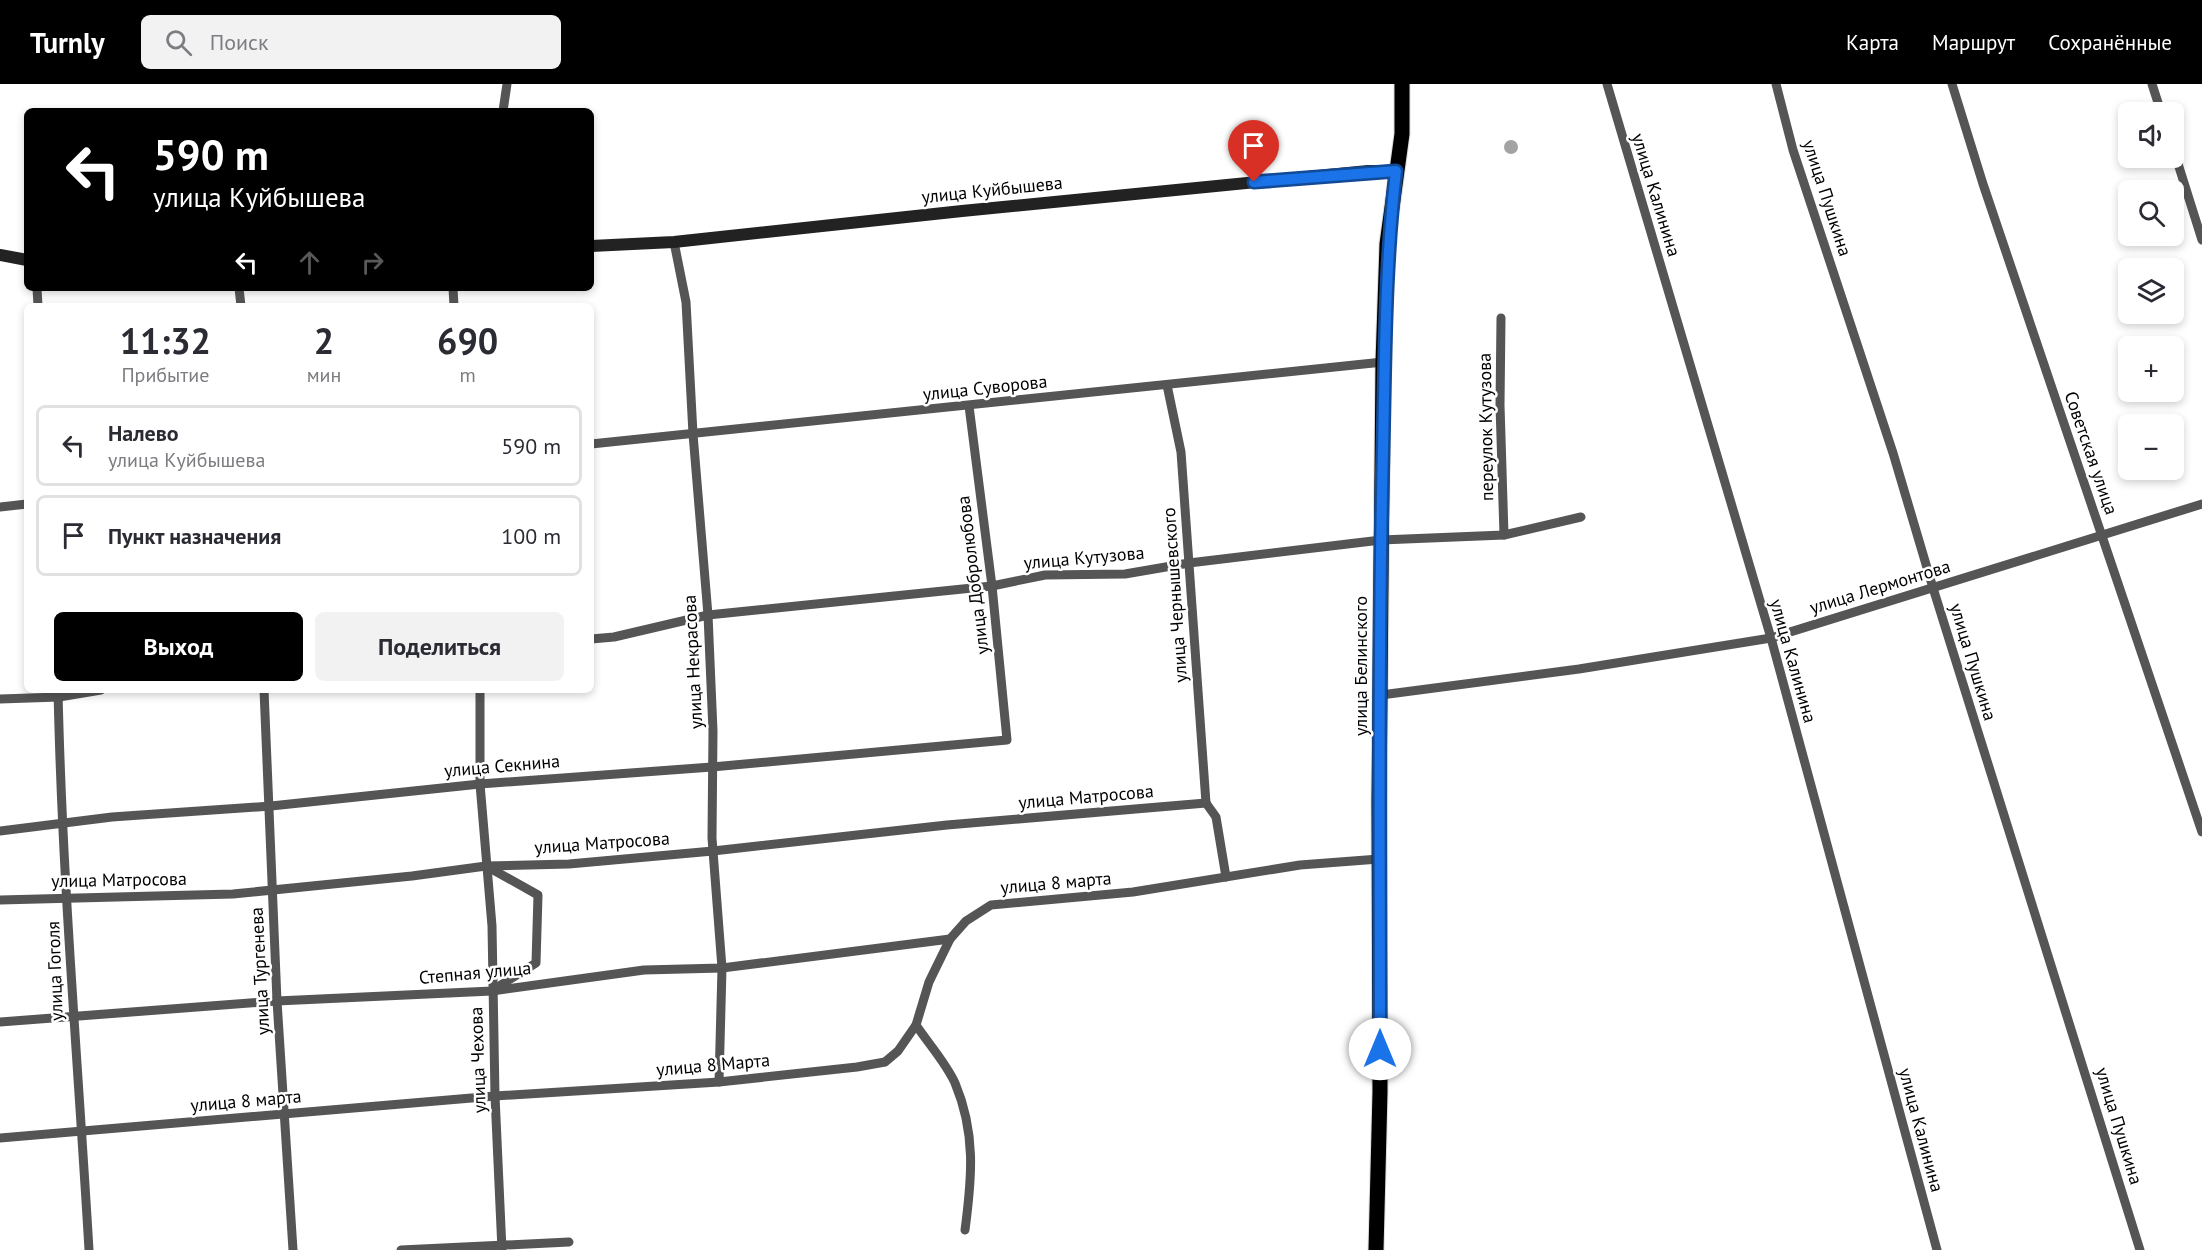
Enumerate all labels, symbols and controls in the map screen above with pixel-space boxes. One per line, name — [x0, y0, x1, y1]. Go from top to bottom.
search box — [141, 15, 561, 69]
text: Turnly — [30, 24, 105, 61]
icon: search — [162, 26, 195, 59]
text: Поиск — [210, 28, 268, 56]
text: Карта — [1846, 29, 1899, 56]
text: Маршрут — [1932, 29, 2015, 56]
text: Сохранённые — [2048, 29, 2172, 56]
map controls — [2118, 102, 2184, 480]
button: sound — [2118, 102, 2184, 168]
pin — [1228, 120, 1279, 182]
text: 590 m — [153, 127, 269, 182]
icon: arrive — [1237, 129, 1270, 162]
street label: улица Калинина — [1627, 130, 1686, 259]
icon: left — [54, 132, 132, 210]
street label: улица Пушкина — [1798, 137, 1857, 259]
street label: улица Куйбышева — [920, 171, 1064, 208]
text: улица Куйбышева — [153, 180, 365, 214]
button: search — [2118, 180, 2184, 246]
icon: left — [230, 246, 263, 279]
icon: ahead — [293, 246, 326, 279]
icon: right — [356, 246, 389, 279]
button: layers — [2118, 258, 2184, 324]
text: 11:32 — [120, 317, 211, 364]
text: 2 — [314, 317, 334, 364]
text: 690 — [437, 317, 498, 364]
button: + — [2118, 336, 2184, 402]
street label: переулок Кутузова — [1473, 353, 1498, 501]
text: Прибытие — [121, 362, 209, 388]
text: мин — [307, 362, 341, 388]
text: m — [460, 362, 476, 388]
street label: улица Суворова — [922, 370, 1048, 405]
street label: Советская улица — [2060, 388, 2123, 518]
button: − — [2118, 414, 2184, 480]
text: Налево — [108, 419, 179, 447]
icon: left — [57, 429, 90, 462]
text: 590 m — [501, 432, 561, 460]
text: улица Куйбышева — [108, 447, 265, 473]
street label: улица Добролюбова — [951, 494, 994, 656]
street label: улица Чернышевского — [1157, 507, 1192, 683]
icon: arrive — [57, 519, 90, 552]
text: Пункт назначения — [108, 522, 281, 550]
text: 100 m — [501, 522, 561, 550]
street label: улица Кутузова — [1023, 541, 1145, 574]
street label: улица Лермонтова — [1807, 554, 1953, 619]
street label: улица Некрасова — [677, 594, 708, 730]
street label: улица Белинского — [1349, 596, 1372, 736]
street label: улица Калинина — [1765, 596, 1822, 725]
street label: улица Пушкина — [1945, 601, 2002, 723]
button: Выход — [54, 612, 303, 681]
button: Поделиться — [315, 612, 564, 681]
street label: улица Секнина — [443, 749, 561, 782]
street label: улица Матросова — [1017, 779, 1154, 814]
street label: улица Матросова — [534, 826, 670, 859]
street label: улица 8 марта — [1000, 866, 1112, 899]
street label: улица Матросова — [51, 867, 187, 892]
street label: улица Тургенева — [245, 906, 274, 1036]
street label: улица Гоголя — [41, 921, 68, 1021]
street label: Степная улица — [418, 956, 532, 989]
street label: улица Чехова — [464, 1006, 491, 1114]
position arrow — [1348, 1017, 1412, 1081]
street label: улица 8 Марта — [655, 1048, 771, 1081]
street label: улица Калинина — [1894, 1065, 1949, 1194]
street label: улица Пушкина — [2091, 1065, 2148, 1187]
street label: улица 8 марта — [190, 1084, 302, 1117]

